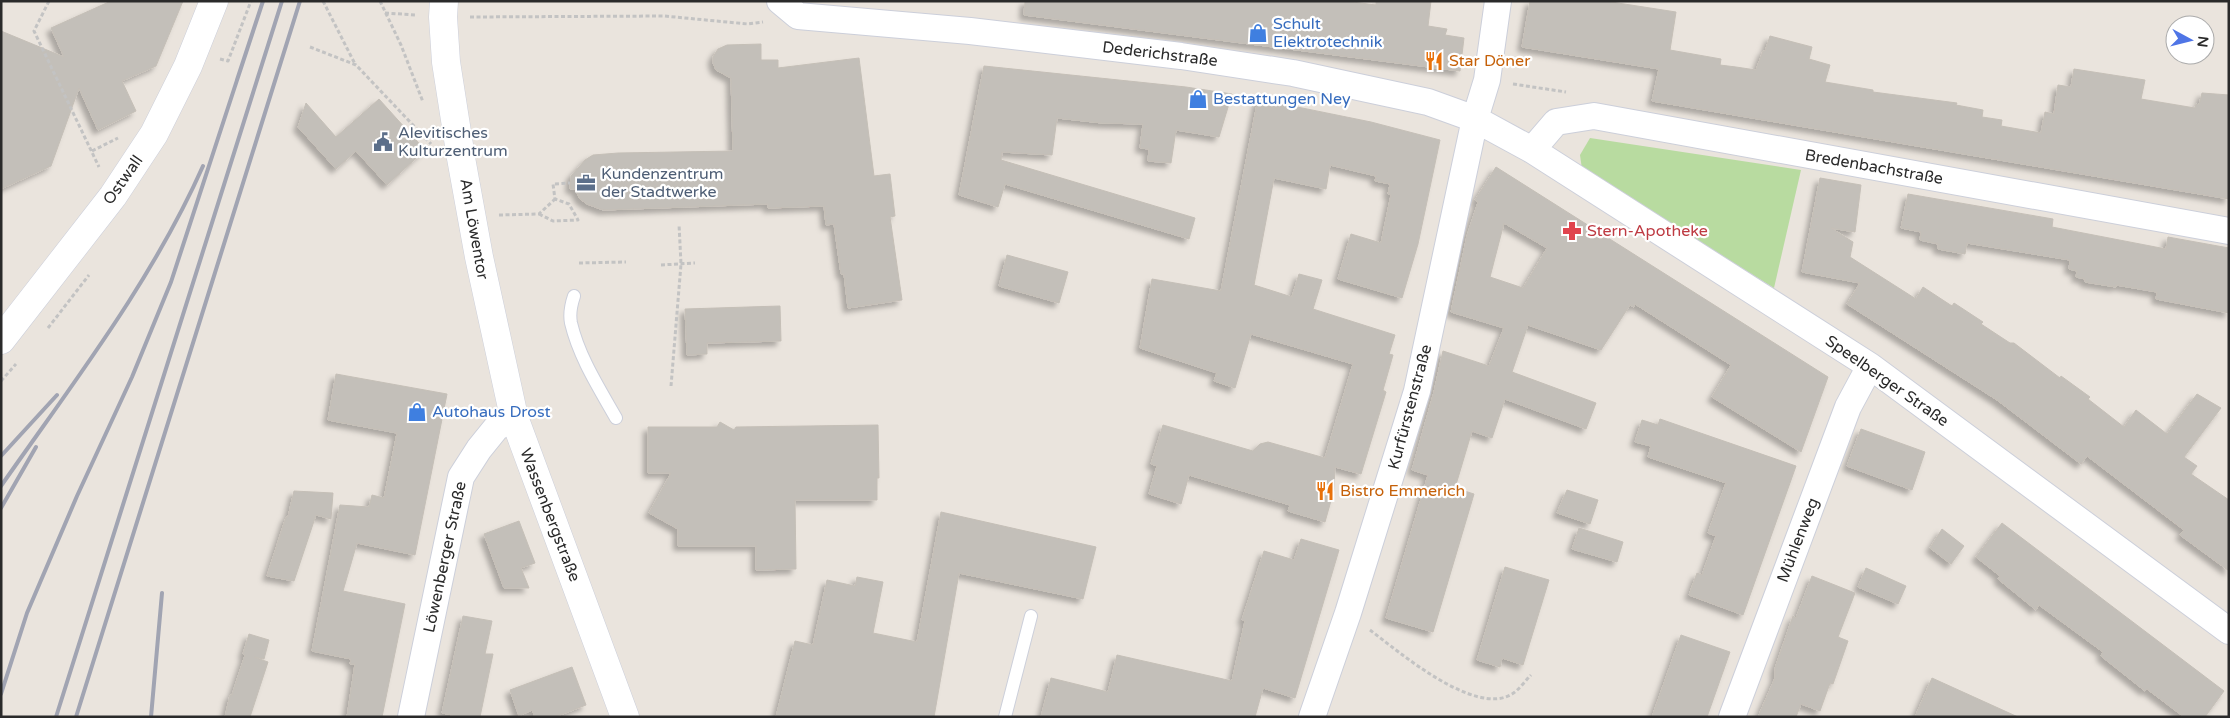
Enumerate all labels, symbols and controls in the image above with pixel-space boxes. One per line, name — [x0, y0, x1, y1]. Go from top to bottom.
place label: Schult Elektrotechnik — [1273, 14, 1383, 52]
north arrow — [2165, 15, 2215, 65]
shop icon: Schult Elektrotechnik — [1247, 22, 1269, 44]
text: N — [2193, 35, 2212, 48]
street label: Dederichstraße — [1101, 37, 1219, 71]
restaurant icon: Star Döner — [1423, 50, 1445, 72]
place label: Star Döner — [1449, 51, 1531, 71]
shop icon: Bestattungen Ney — [1187, 88, 1209, 110]
place label: Bestattungen Ney — [1213, 89, 1351, 109]
place label: Alevitisches Kulturzentrum — [398, 123, 508, 161]
public building icon: Alevitisches Kulturzentrum — [372, 131, 394, 153]
street label: Bredenbachstraße — [1803, 145, 1945, 189]
street label: Ostwall — [99, 151, 147, 209]
place label: Kundenzentrum der Stadtwerke — [601, 164, 723, 202]
office icon: Kundenzentrum der Stadtwerke — [575, 172, 597, 194]
street label: Am Löwentor — [455, 177, 493, 282]
pharmacy icon: Stern-Apotheke — [1561, 220, 1583, 242]
place label: Stern-Apotheke — [1587, 221, 1708, 241]
street label: Speelberger Straße — [1821, 331, 1953, 431]
street label: Kurfürstenstraße — [1384, 342, 1436, 472]
shop icon: Autohaus Drost — [406, 401, 428, 423]
place label: Autohaus Drost — [432, 402, 551, 422]
street label: Wassenbergstraße — [515, 445, 585, 585]
street label: Löwenberger Straße — [419, 480, 471, 634]
restaurant icon: Bistro Emmerich — [1314, 480, 1336, 502]
place label: Bistro Emmerich — [1340, 481, 1465, 501]
street label: Mühlenweg — [1773, 495, 1823, 585]

